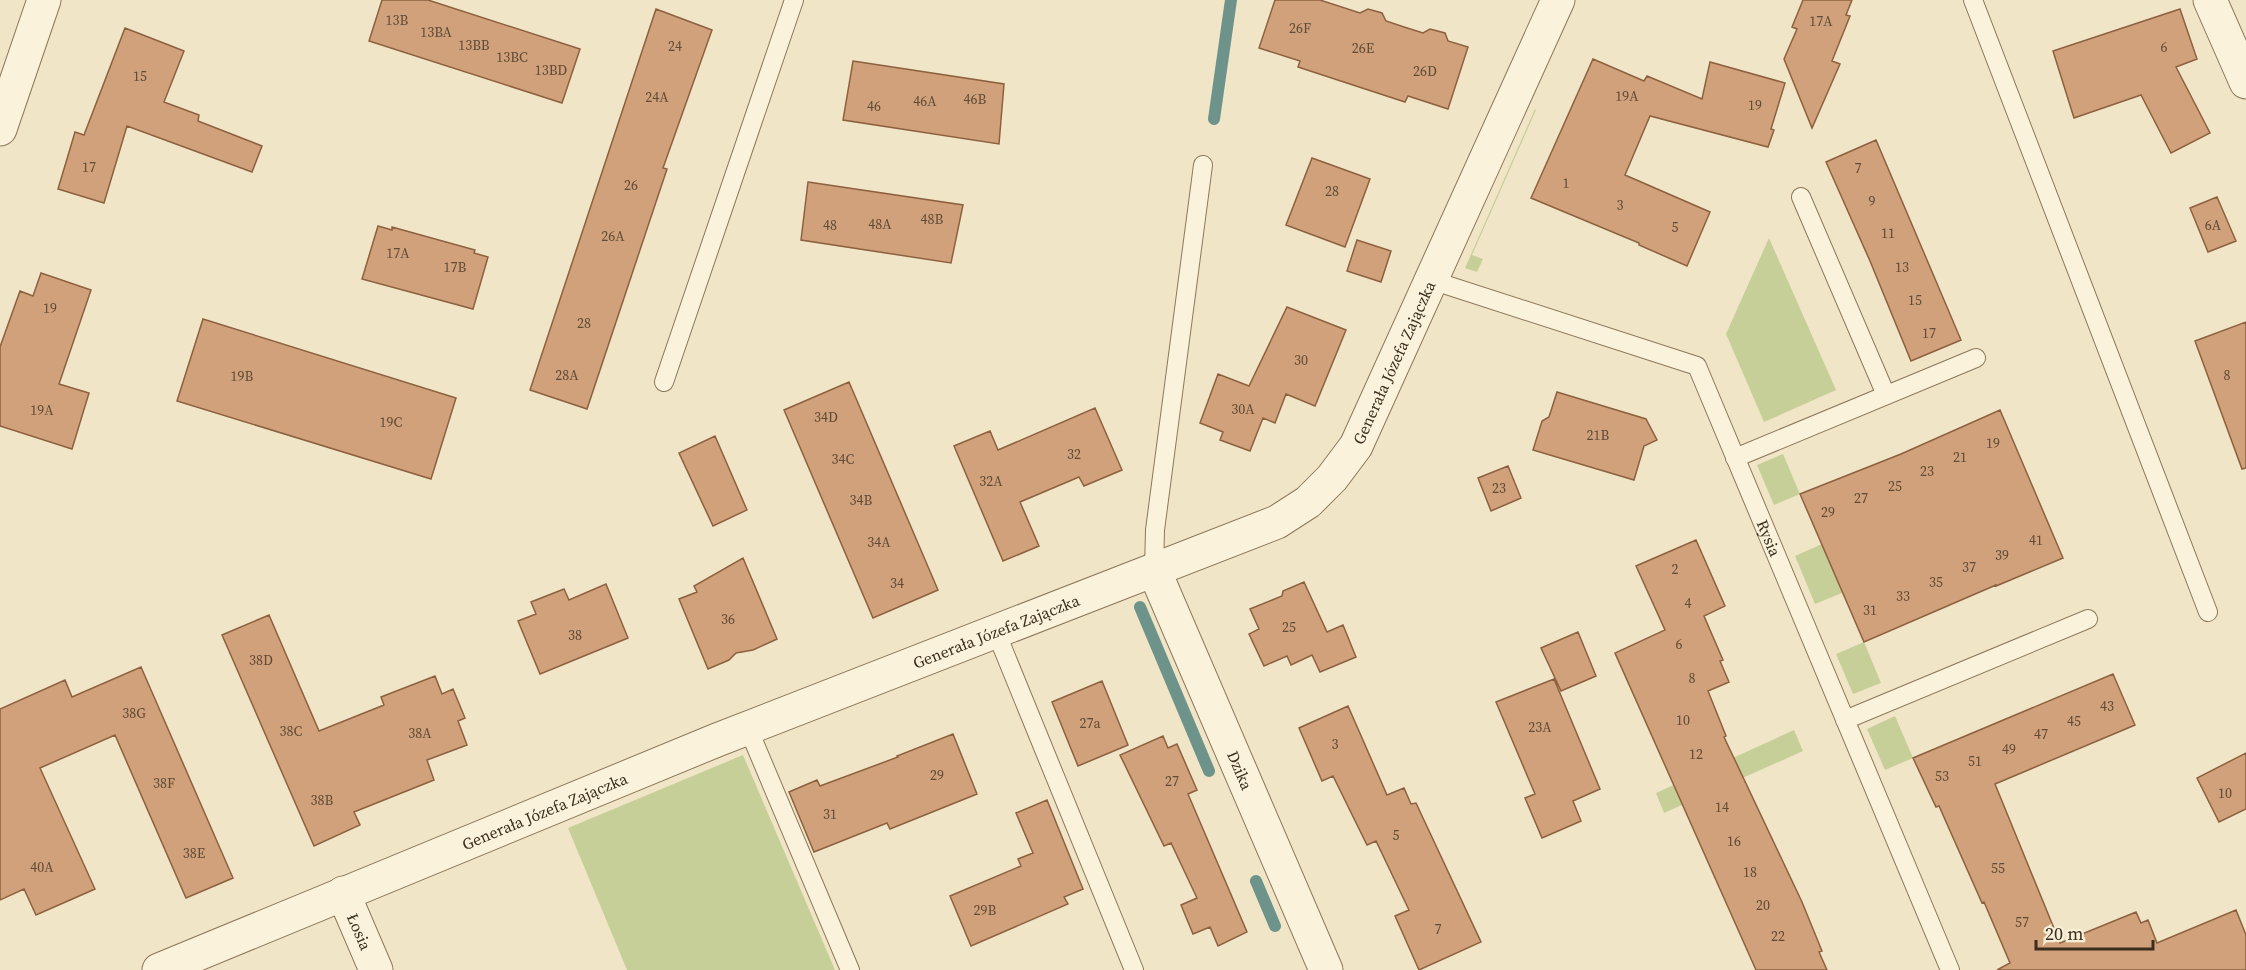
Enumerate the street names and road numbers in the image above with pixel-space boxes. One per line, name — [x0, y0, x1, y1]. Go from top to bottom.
street label: Generała Józefa Zajączka — [1347, 276, 1441, 448]
street label: Rysia — [1752, 516, 1787, 561]
street label: Generała Józefa Zajączka — [910, 589, 1083, 674]
street label: Dzika — [1222, 747, 1259, 794]
street label: Generała Józefa Zajączka — [458, 767, 631, 855]
street label: Łosia — [342, 910, 378, 954]

